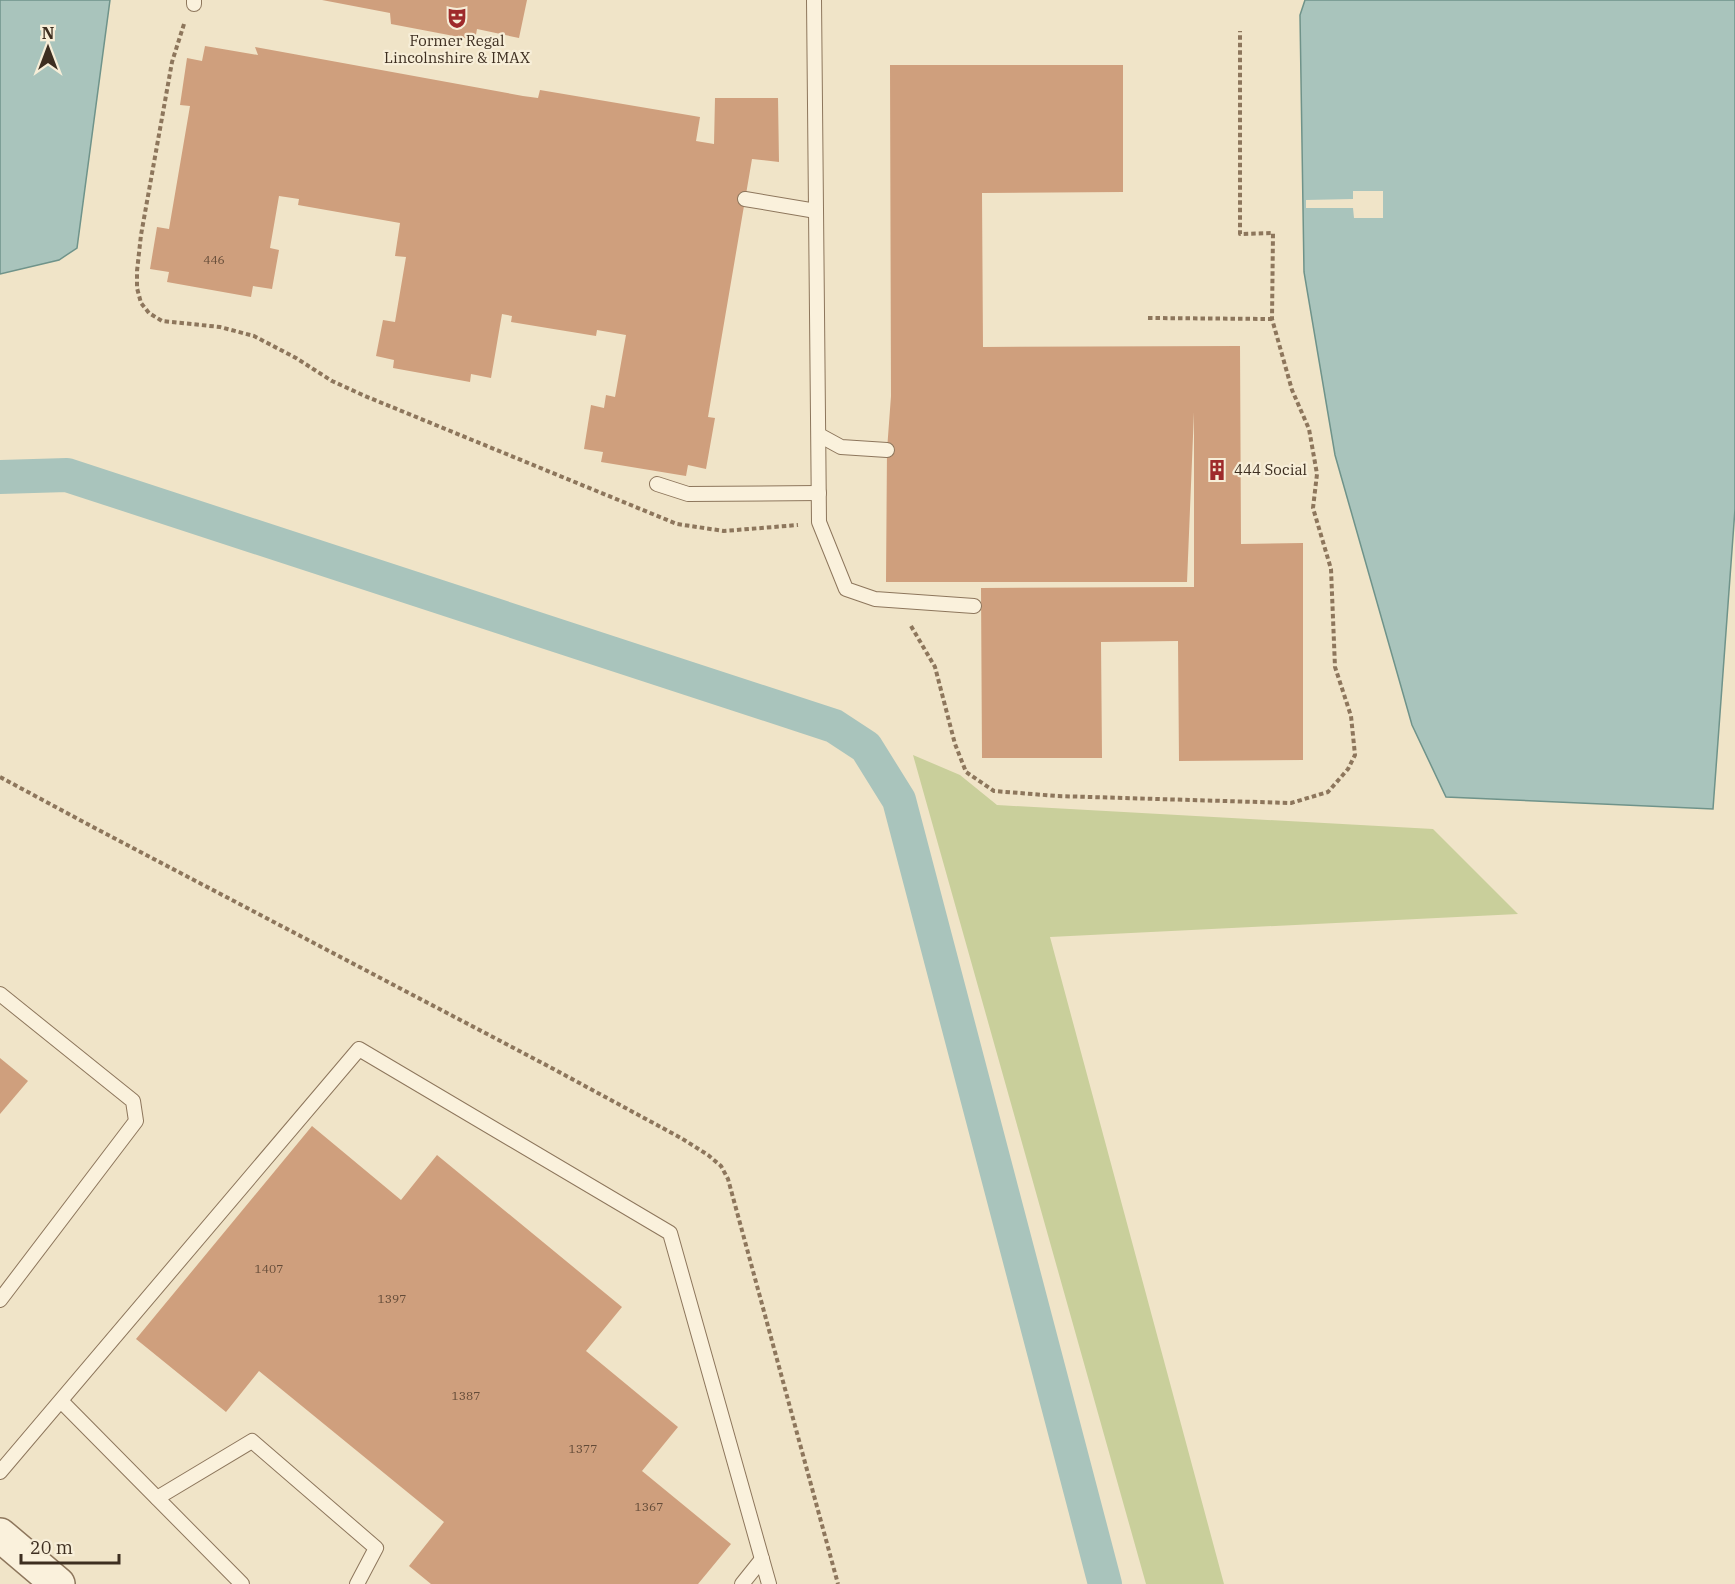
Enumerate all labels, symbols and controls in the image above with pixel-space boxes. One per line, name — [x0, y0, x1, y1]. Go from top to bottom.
theatre icon: Former Regal Lincolnshire & IMAX — [445, 6, 469, 30]
north arrow — [18, 18, 78, 78]
text: N — [42, 23, 54, 43]
place label: Former Regal Lincolnshire & IMAX — [384, 31, 530, 67]
house number: 446 — [203, 252, 225, 267]
building icon: 444 Social — [1205, 458, 1229, 482]
place label: 444 Social — [1234, 460, 1307, 479]
house number: 1407 — [255, 1261, 283, 1276]
house number: 1397 — [378, 1291, 406, 1306]
house number: 1387 — [452, 1388, 480, 1403]
house number: 1377 — [569, 1441, 597, 1456]
house number: 1367 — [635, 1499, 663, 1514]
scale bar — [21, 1527, 118, 1565]
text: 20 m — [30, 1536, 73, 1559]

